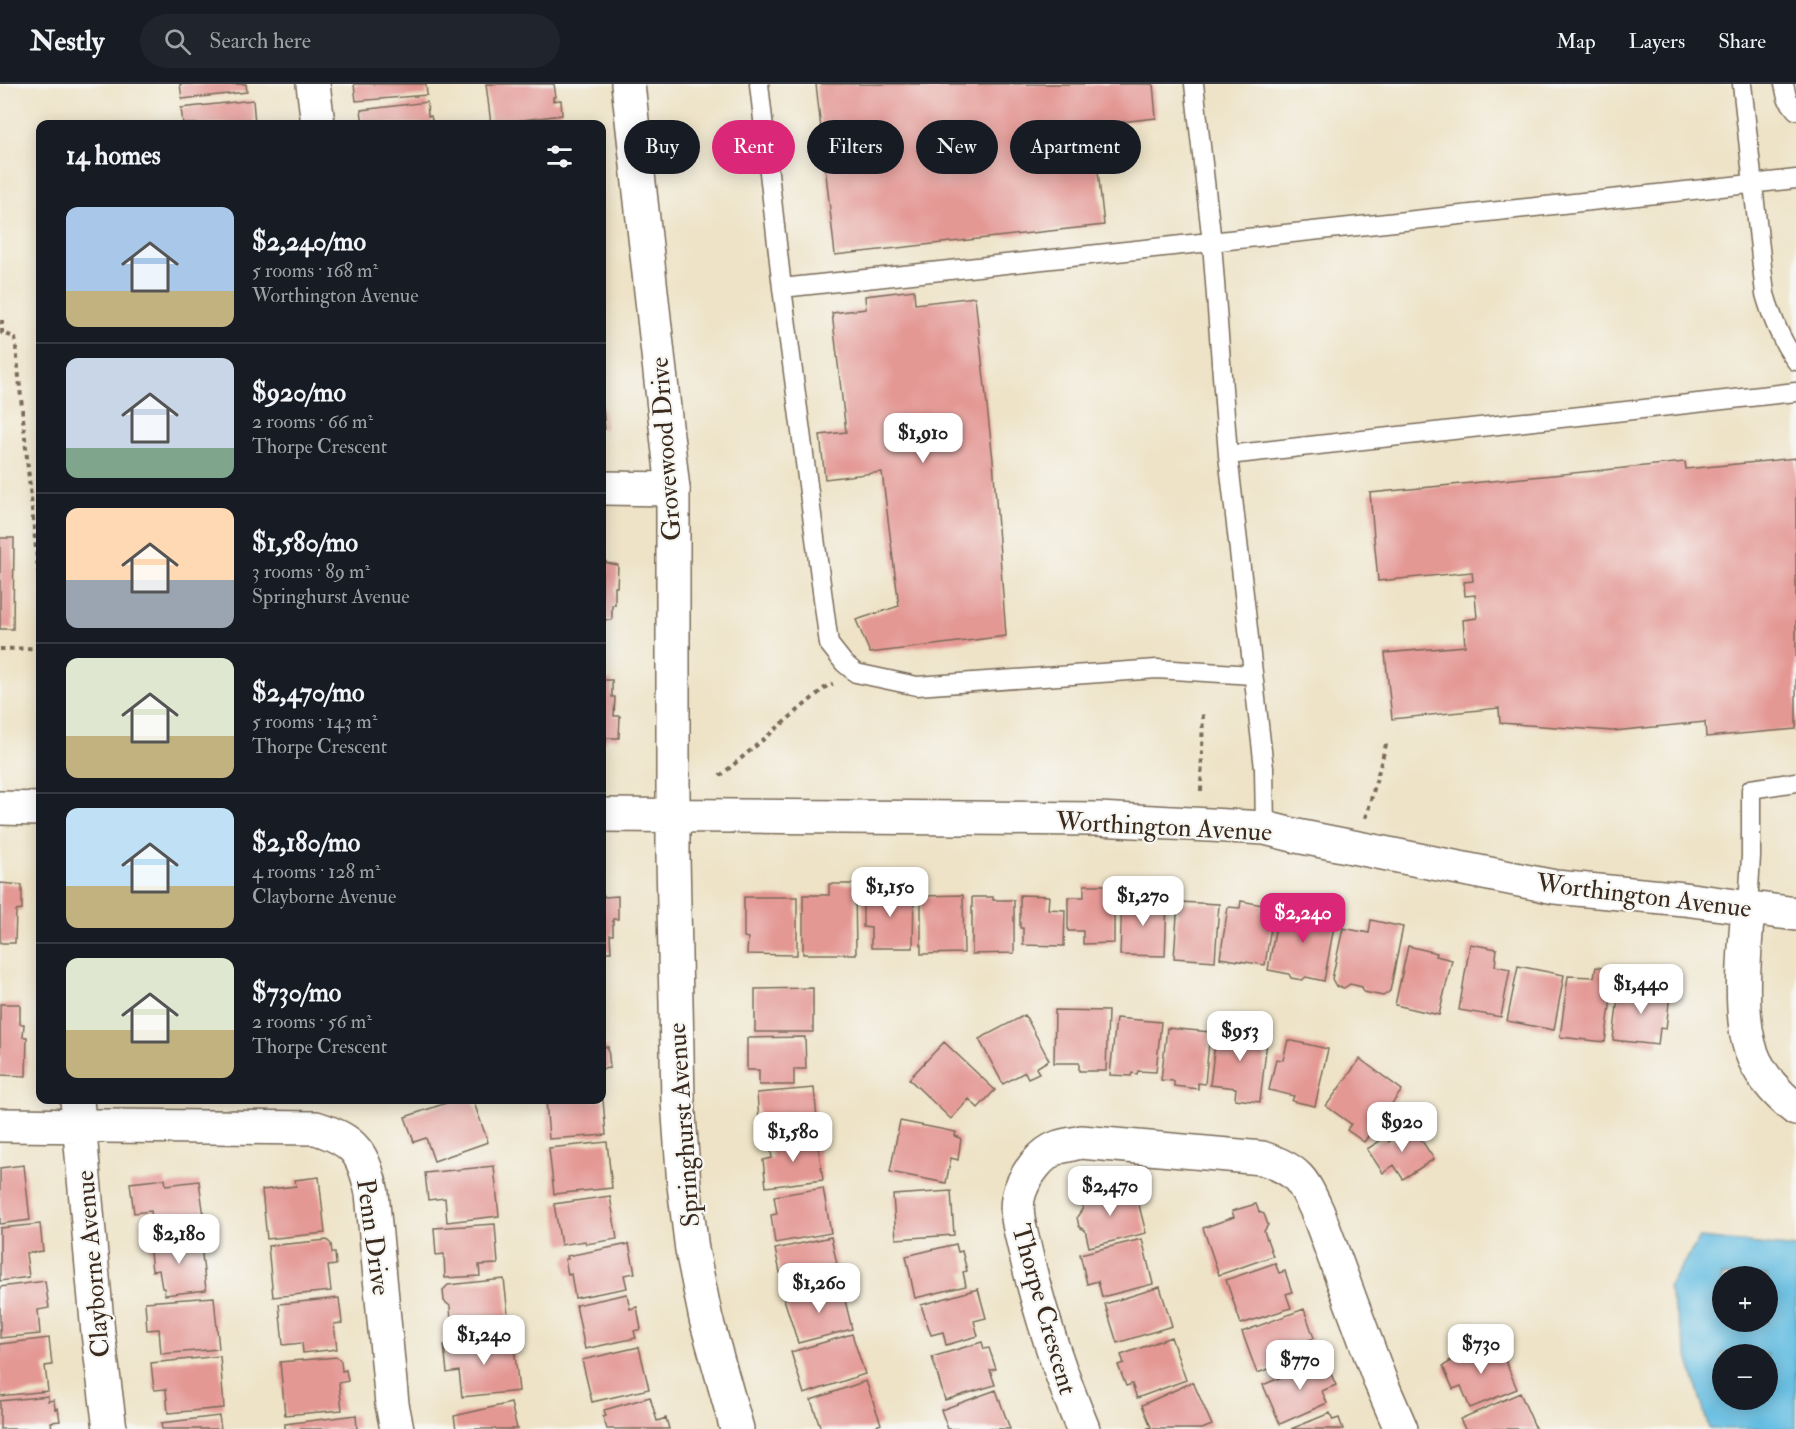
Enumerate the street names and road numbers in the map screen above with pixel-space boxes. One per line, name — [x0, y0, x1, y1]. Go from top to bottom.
street label: Grovewood Drive — [644, 356, 688, 542]
street label: Worthington Avenue — [1054, 805, 1273, 849]
street label: Worthington Avenue — [1533, 867, 1753, 925]
street label: Springhurst Avenue — [661, 1021, 708, 1228]
street label: Clayborne Avenue — [69, 1169, 117, 1359]
street label: Penn Drive — [349, 1177, 397, 1298]
street label: Thorpe Crescent — [1003, 1220, 1084, 1398]

